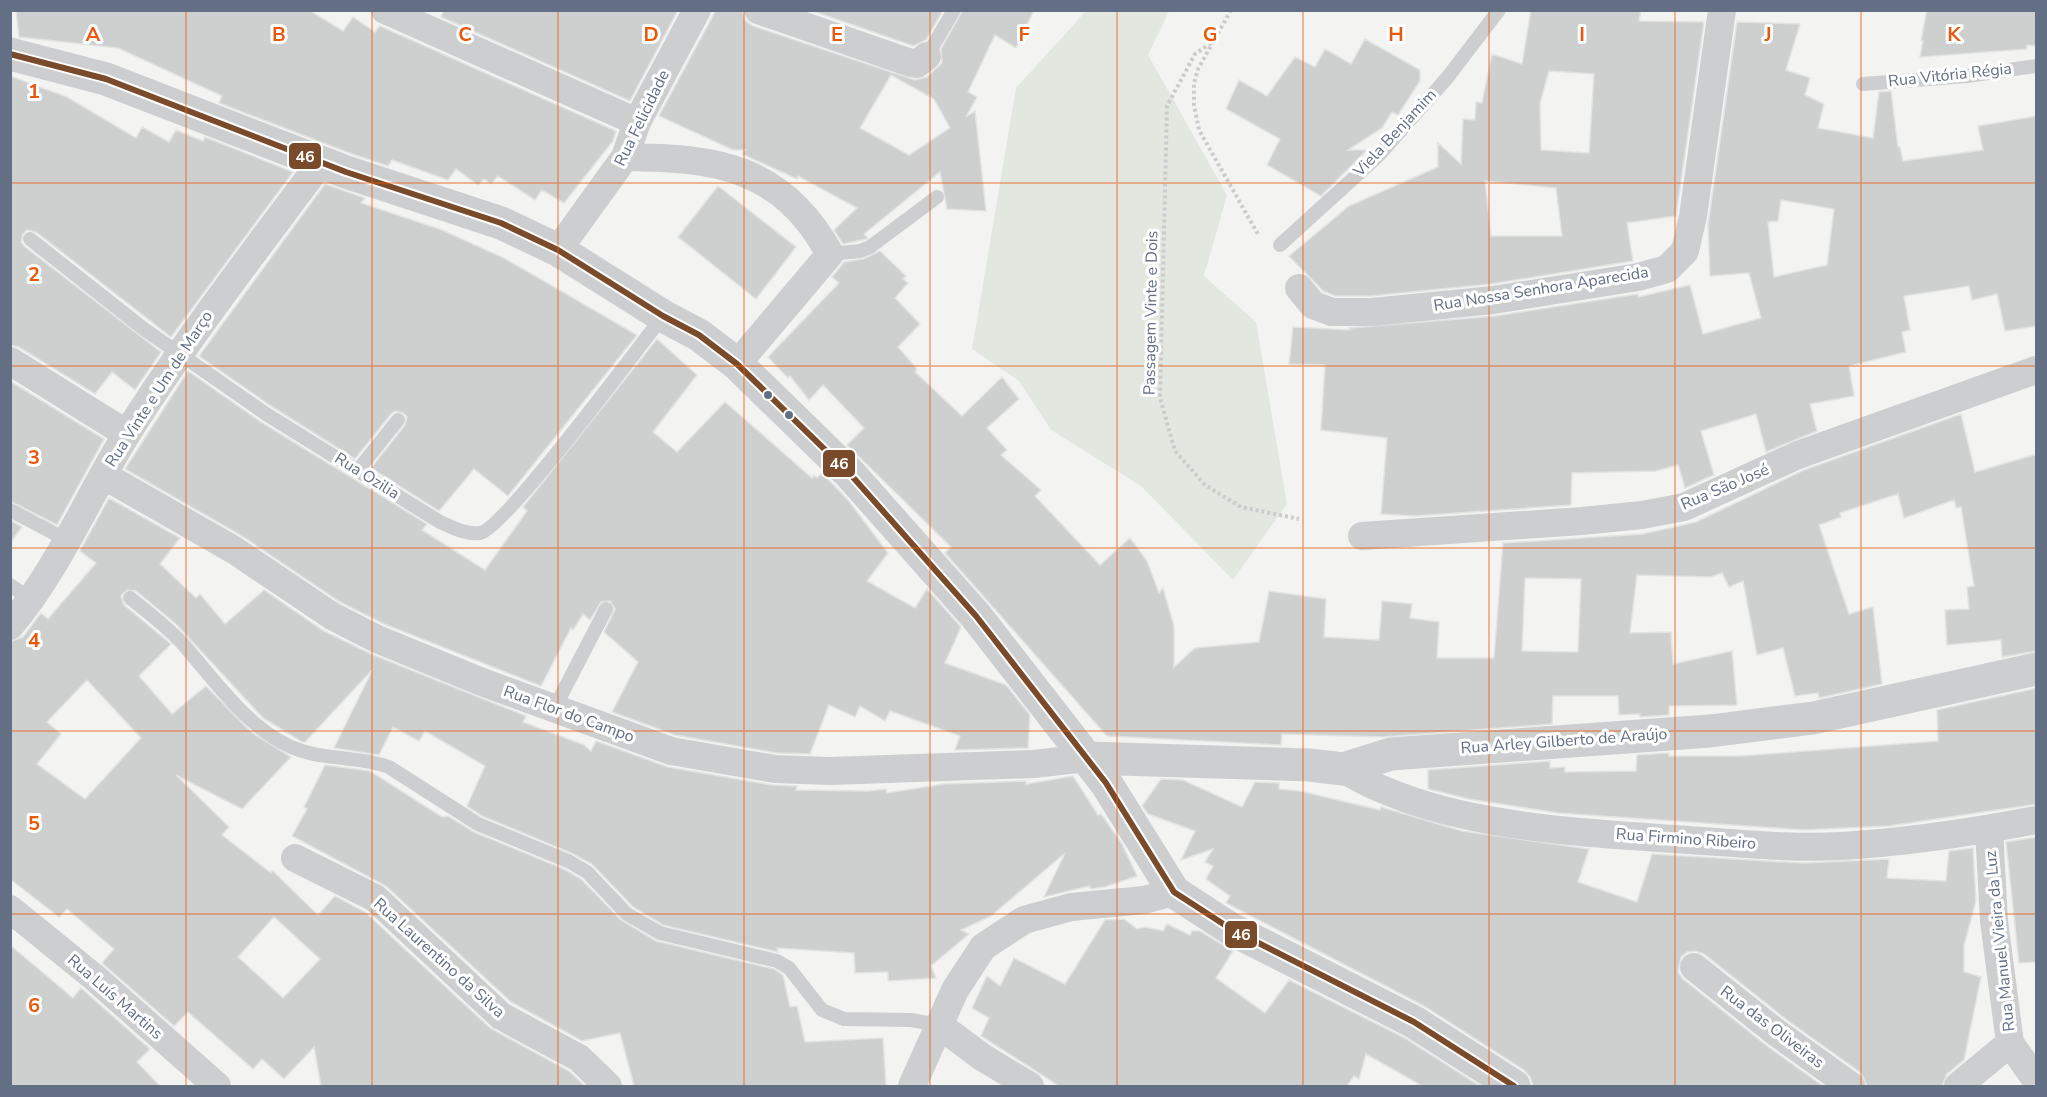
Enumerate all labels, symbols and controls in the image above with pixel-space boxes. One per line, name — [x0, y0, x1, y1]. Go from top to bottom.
text: A — [86, 21, 101, 48]
text: B — [272, 21, 286, 48]
text: C — [458, 21, 472, 48]
text: D — [643, 21, 659, 48]
text: E — [831, 21, 843, 48]
text: F — [1018, 21, 1030, 48]
text: G — [1203, 21, 1217, 48]
text: H — [1388, 21, 1404, 48]
text: I — [1579, 21, 1585, 48]
text: J — [1763, 21, 1772, 48]
text: K — [1947, 21, 1961, 48]
street label: Rua Vitória Régia — [1887, 58, 2013, 92]
street label: Rua Felicidade — [609, 66, 675, 170]
text: 1 — [28, 78, 40, 105]
street label: Viela Benjamim — [1348, 84, 1441, 182]
line badge: 46 — [288, 142, 322, 170]
text: 46 — [295, 146, 315, 168]
street label: Passagem Vinte e Dois — [1139, 231, 1163, 395]
text: 2 — [28, 261, 40, 288]
street label: Rua Nossa Senhora Aparecida — [1432, 261, 1650, 317]
street label: Rua Vinte e Um de Março — [100, 307, 218, 471]
unlabelled marker — [762, 389, 774, 401]
unlabelled marker — [783, 409, 795, 421]
text: 3 — [28, 444, 40, 471]
street label: Rua Ozilia — [330, 447, 404, 505]
line badge: 46 — [822, 449, 856, 478]
text: 46 — [829, 453, 849, 475]
street label: Rua São José — [1677, 459, 1773, 515]
text: 4 — [28, 627, 40, 654]
street label: Rua Flor do Campo — [501, 680, 638, 748]
street label: Rua Arley Gilberto de Araújo — [1460, 723, 1668, 759]
text: 5 — [28, 810, 40, 837]
street label: Rua Firmino Ribeiro — [1615, 823, 1757, 855]
street label: Rua Manuel Vieira da Luz — [1980, 849, 2020, 1033]
street label: Rua Laurentino da Silva — [369, 893, 509, 1023]
line badge: 46 — [1224, 920, 1258, 949]
text: 46 — [1231, 924, 1251, 946]
street label: Rua Luís Martins — [63, 949, 167, 1045]
street label: Rua das Oliveiras — [1716, 981, 1828, 1073]
text: 6 — [28, 992, 40, 1019]

